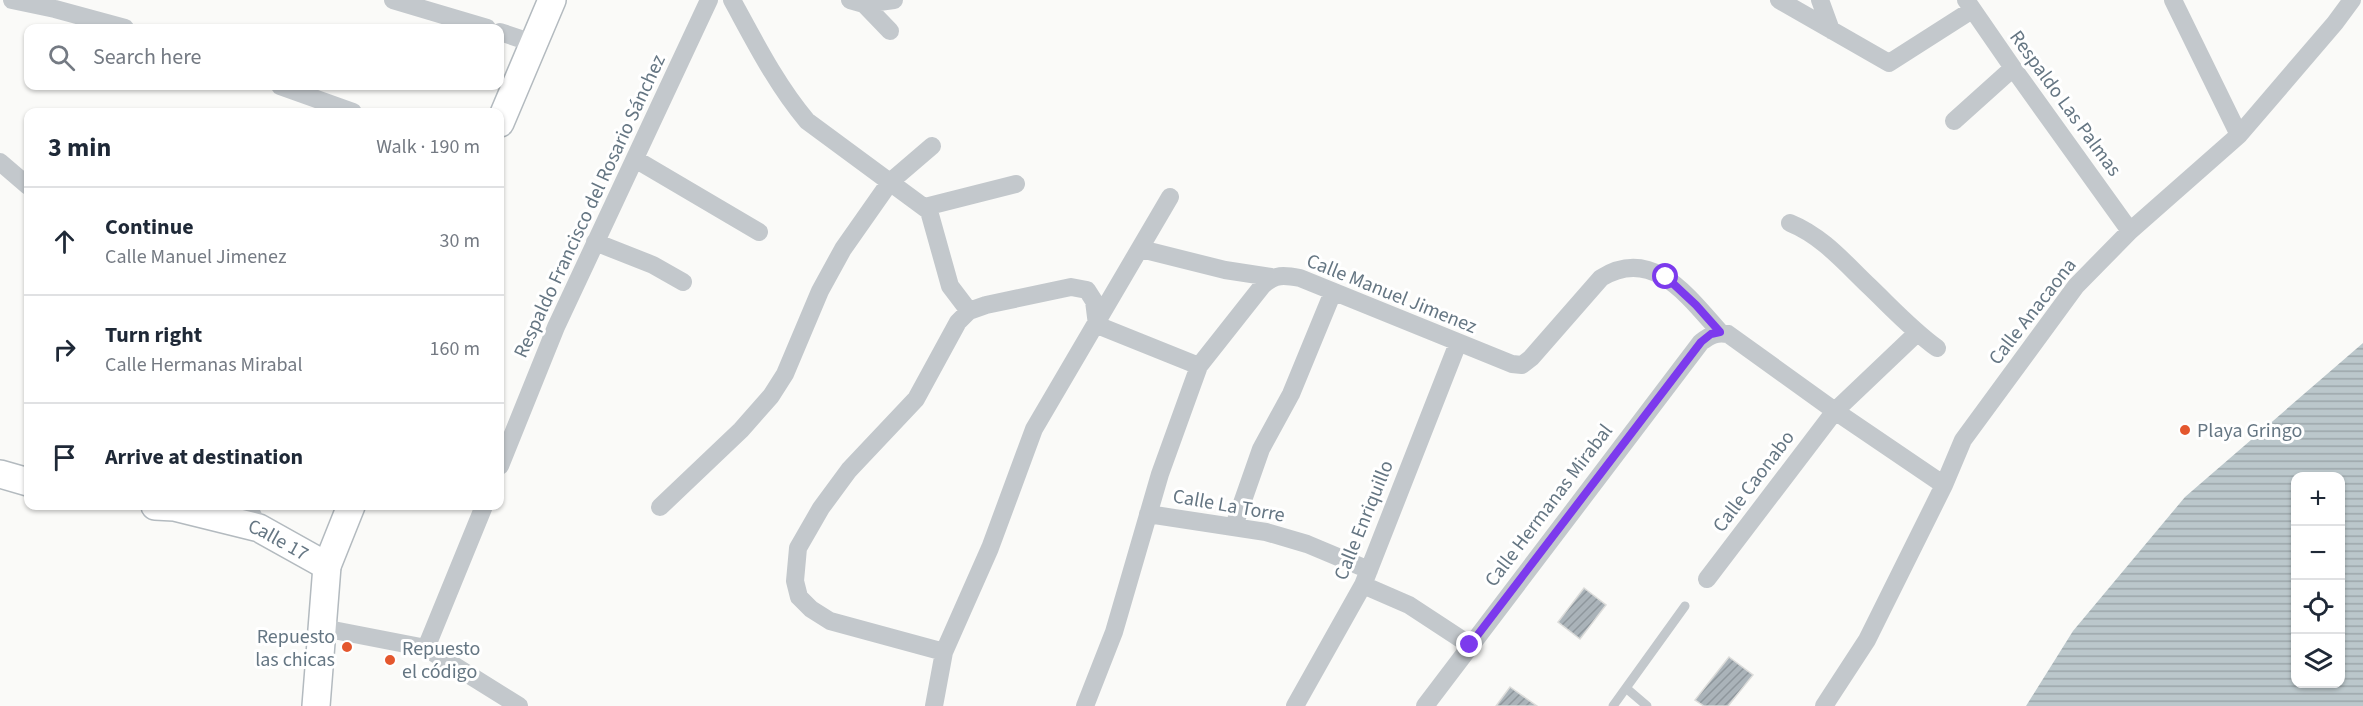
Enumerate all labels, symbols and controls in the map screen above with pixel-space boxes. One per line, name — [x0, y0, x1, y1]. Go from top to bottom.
search box — [24, 24, 504, 90]
street label: Respaldo Las Palmas — [2003, 25, 2128, 182]
icon: search — [45, 41, 78, 74]
text: Search here — [93, 41, 201, 73]
street label: Respaldo Francisco del Rosario Sánchez — [507, 50, 673, 363]
text: 3 min — [48, 129, 111, 166]
text: Walk · 190 m — [376, 133, 480, 161]
text: Continue — [105, 211, 194, 243]
icon: ahead — [48, 225, 81, 258]
text: 30 m — [440, 227, 480, 255]
text: Calle Manuel Jimenez — [105, 243, 286, 271]
street label: Calle Manuel Jimenez — [1302, 247, 1481, 341]
street label: Calle Anacaona — [1982, 252, 2083, 371]
route start — [1652, 263, 1678, 289]
text: Turn right — [105, 319, 202, 351]
icon: right — [48, 333, 81, 366]
text: 160 m — [430, 335, 480, 363]
text: Calle Hermanas Mirabal — [105, 351, 303, 379]
place label: Playa Gringo — [2197, 417, 2302, 445]
street label: Calle Hermanas Mirabal — [1478, 418, 1619, 593]
marker: Playa Gringo — [2178, 423, 2192, 437]
street label: Calle Caonabo — [1706, 425, 1801, 538]
icon: arrive — [48, 441, 81, 474]
text: Arrive at destination — [105, 441, 303, 473]
street label: Calle Enriquillo — [1327, 456, 1401, 584]
map controls — [2291, 472, 2345, 688]
button: + — [2291, 472, 2345, 526]
street label: Calle La Torre — [1171, 482, 1287, 530]
street label: Calle 17 — [245, 513, 314, 568]
button: − — [2291, 526, 2345, 580]
button: locate — [2291, 580, 2345, 634]
place label: Repuesto las chicas — [255, 623, 335, 674]
route end — [1456, 631, 1482, 657]
button: layers — [2291, 634, 2345, 688]
place label: Repuesto el código — [402, 635, 480, 686]
marker: Repuesto las chicas — [340, 640, 354, 654]
marker: Repuesto el código — [383, 653, 397, 667]

